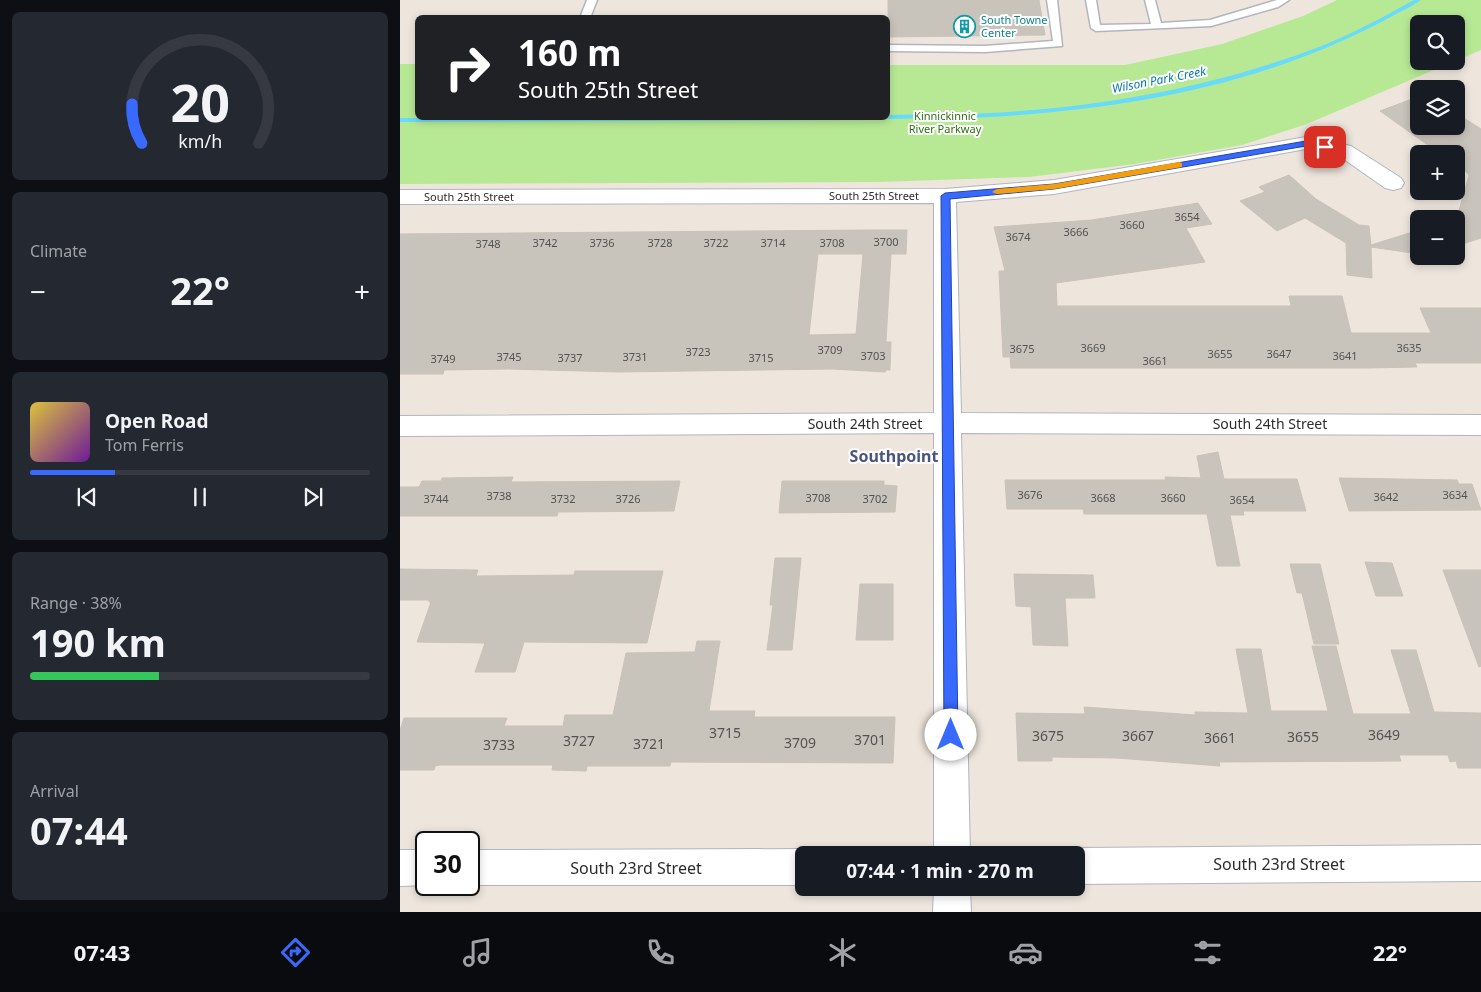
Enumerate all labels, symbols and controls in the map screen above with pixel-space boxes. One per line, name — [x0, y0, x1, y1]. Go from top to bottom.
place label: South Towne Center — [981, 12, 1048, 40]
building icon: South Towne Center — [953, 14, 977, 38]
map controls — [1410, 15, 1465, 265]
button: search — [1410, 15, 1465, 70]
text: 160 m — [518, 29, 621, 76]
icon: right — [435, 35, 500, 100]
water label: Wilson Park Creek — [1110, 62, 1208, 97]
text: 20 — [170, 66, 230, 137]
text: South 25th Street — [518, 74, 698, 104]
button: layers — [1410, 80, 1465, 135]
park label: Kinnickinnic River Parkway — [909, 108, 982, 136]
pin — [1304, 126, 1346, 168]
text: km/h — [178, 129, 222, 153]
icon: arrive — [1311, 133, 1339, 161]
button: + — [1410, 145, 1465, 200]
street label: South 25th Street — [829, 188, 919, 203]
street label: South 25th Street — [424, 189, 514, 204]
house number: 3654 — [1174, 209, 1200, 224]
button: − — [1410, 210, 1465, 265]
house number: 3660 — [1119, 217, 1145, 232]
house number: 3666 — [1063, 224, 1089, 239]
house number: 3674 — [1005, 229, 1031, 244]
house number: 3700 — [873, 234, 899, 249]
house number: 3742 — [532, 235, 558, 250]
house number: 3736 — [589, 235, 615, 250]
house number: 3728 — [647, 235, 673, 250]
house number: 3722 — [703, 235, 729, 250]
house number: 3714 — [760, 235, 786, 250]
house number: 3708 — [819, 235, 845, 250]
house number: 3748 — [475, 236, 501, 251]
text: Climate — [30, 240, 87, 262]
text: 22° — [170, 264, 230, 316]
text: − — [30, 272, 46, 310]
text: + — [354, 272, 370, 310]
house number: 3669 — [1080, 340, 1106, 355]
house number: 3635 — [1396, 340, 1422, 355]
house number: 3675 — [1009, 341, 1035, 356]
house number: 3709 — [817, 342, 843, 357]
house number: 3723 — [685, 344, 711, 359]
house number: 3655 — [1207, 346, 1233, 361]
house number: 3647 — [1266, 346, 1292, 361]
house number: 3703 — [860, 348, 886, 363]
house number: 3641 — [1332, 348, 1358, 363]
house number: 3745 — [496, 349, 522, 364]
house number: 3731 — [622, 349, 648, 364]
house number: 3737 — [557, 350, 583, 365]
house number: 3715 — [748, 350, 774, 365]
house number: 3749 — [430, 351, 456, 366]
house number: 3661 — [1142, 353, 1168, 368]
text: Open Road — [105, 408, 208, 434]
street label: South 24th Street — [808, 414, 922, 433]
street label: South 24th Street — [1213, 414, 1327, 433]
text: Tom Ferris — [105, 434, 184, 456]
district label: Southpoint — [850, 445, 938, 467]
icon: previous — [73, 483, 101, 511]
icon: pause — [186, 483, 214, 511]
icon: next — [299, 483, 327, 511]
house number: 3676 — [1017, 487, 1043, 502]
house number: 3634 — [1442, 487, 1468, 502]
house number: 3738 — [486, 488, 512, 503]
house number: 3642 — [1373, 489, 1399, 504]
house number: 3708 — [805, 490, 831, 505]
house number: 3668 — [1090, 490, 1116, 505]
house number: 3660 — [1160, 490, 1186, 505]
house number: 3744 — [423, 491, 449, 506]
house number: 3732 — [550, 491, 576, 506]
house number: 3726 — [615, 491, 641, 506]
house number: 3702 — [862, 491, 888, 506]
house number: 3654 — [1229, 492, 1255, 507]
text: Range · 38% — [30, 592, 122, 614]
text: 190 km — [30, 616, 166, 668]
position arrow — [924, 708, 976, 760]
house number: 3715 — [709, 723, 741, 742]
house number: 3649 — [1368, 725, 1400, 744]
house number: 3675 — [1032, 726, 1064, 745]
house number: 3667 — [1122, 726, 1154, 745]
house number: 3655 — [1287, 727, 1319, 746]
house number: 3661 — [1204, 728, 1236, 747]
house number: 3701 — [854, 730, 886, 749]
house number: 3727 — [563, 731, 595, 750]
house number: 3709 — [784, 733, 816, 752]
house number: 3721 — [633, 734, 665, 753]
house number: 3733 — [483, 735, 515, 754]
text: Arrival — [30, 780, 79, 802]
text: 07:44 — [30, 804, 128, 856]
speed limit sign: 30 — [415, 831, 480, 896]
street label: South 23rd Street — [1213, 853, 1345, 875]
street label: South 23rd Street — [570, 857, 702, 879]
text: 07:44 · 1 min · 270 m — [846, 858, 1034, 884]
icon: directions — [278, 935, 313, 970]
icon: music — [460, 935, 495, 970]
icon: phone — [643, 935, 678, 970]
icon: climate — [825, 935, 860, 970]
icon: car — [1008, 935, 1043, 970]
icon: filters — [1190, 935, 1225, 970]
text: 07:43 — [74, 937, 130, 967]
text: 22° — [1373, 937, 1407, 967]

